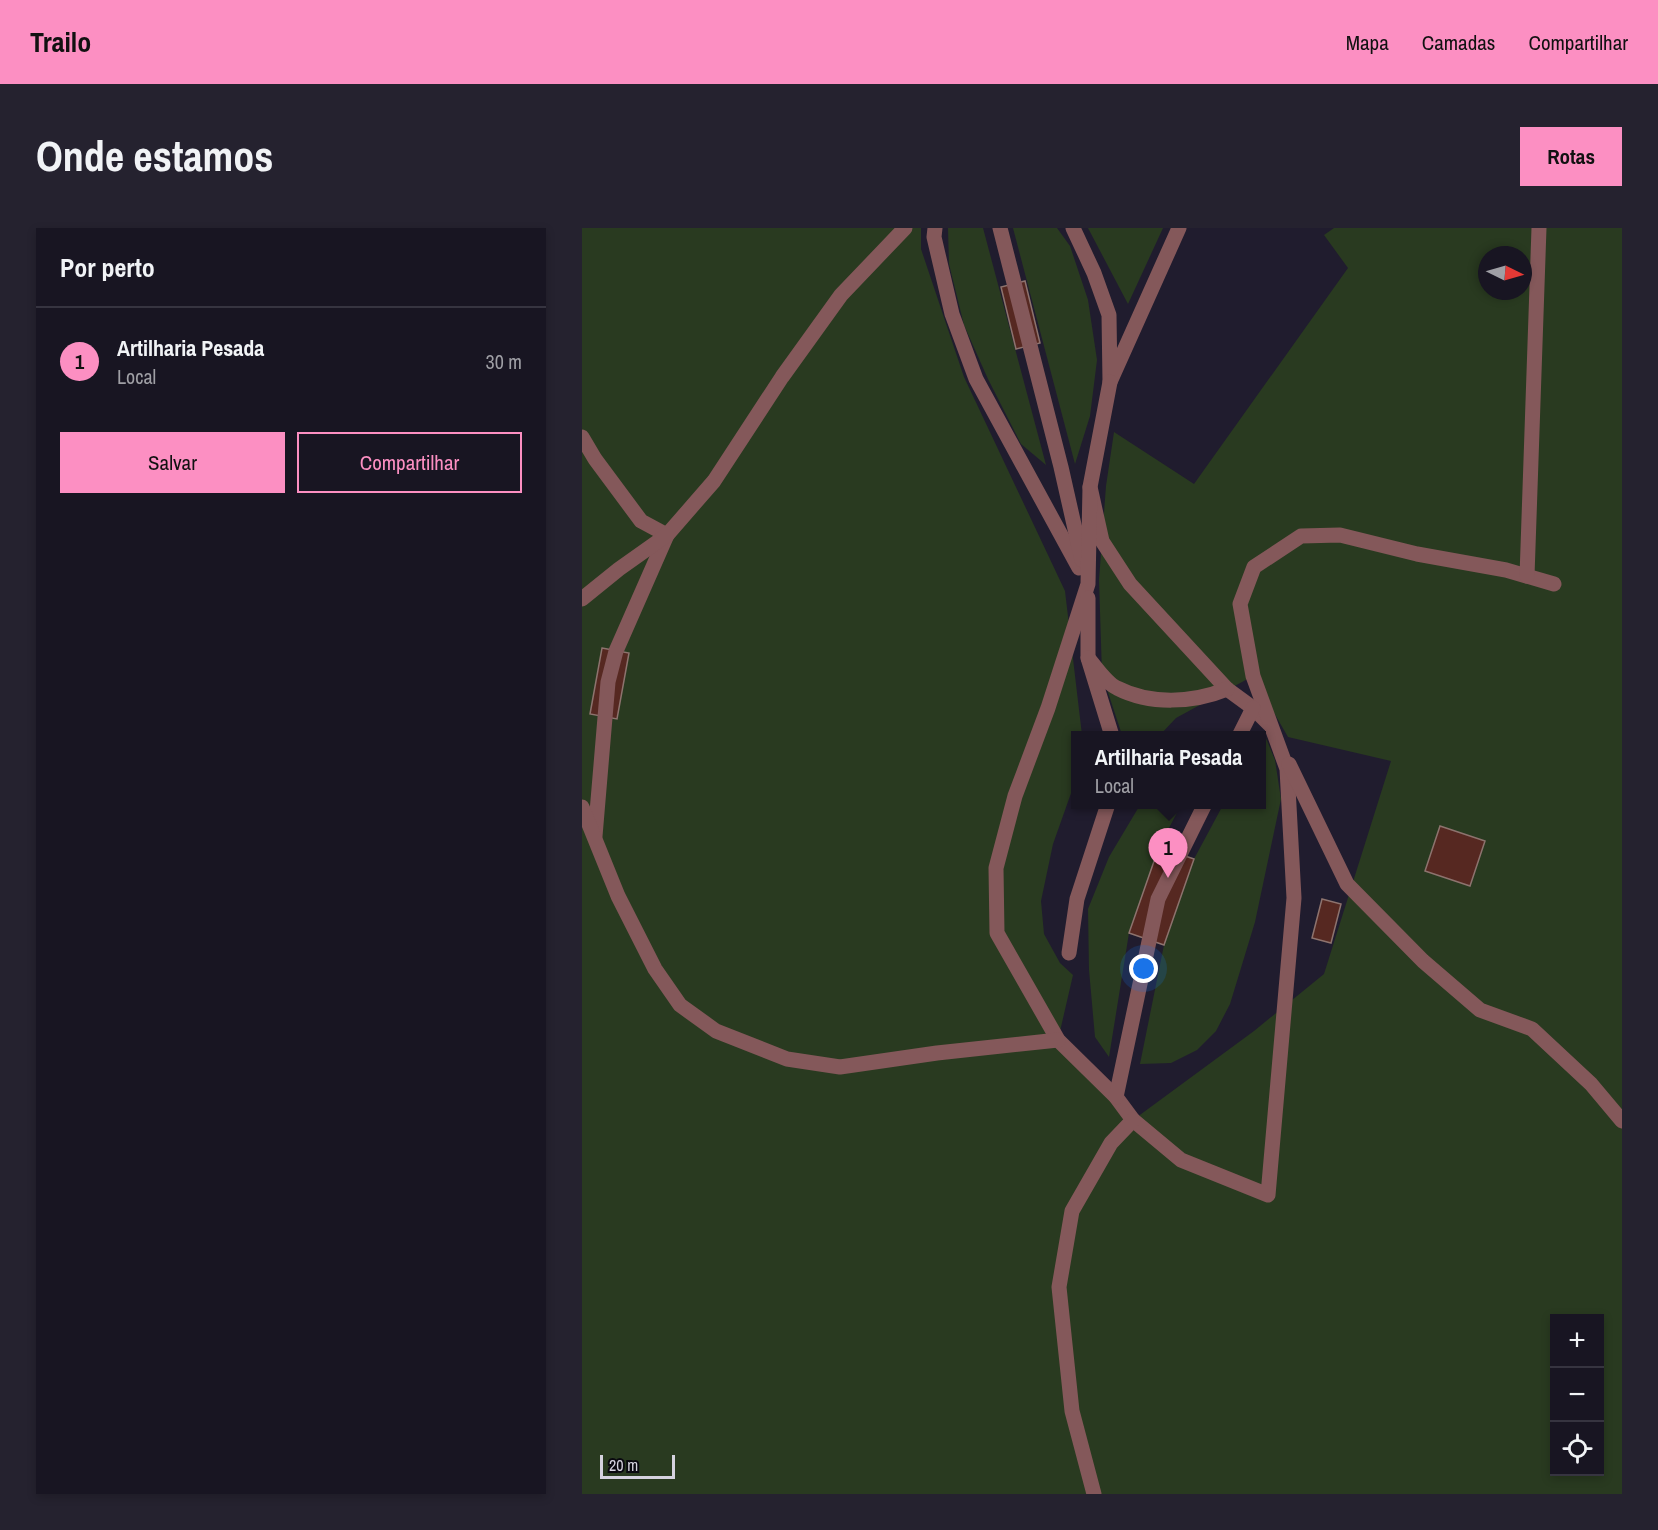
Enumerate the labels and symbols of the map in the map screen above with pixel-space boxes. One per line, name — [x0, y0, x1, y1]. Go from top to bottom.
north arrow — [1478, 246, 1532, 300]
pin: 1 — [1148, 828, 1188, 878]
your location — [1129, 954, 1158, 983]
scale bar — [600, 1452, 675, 1480]

